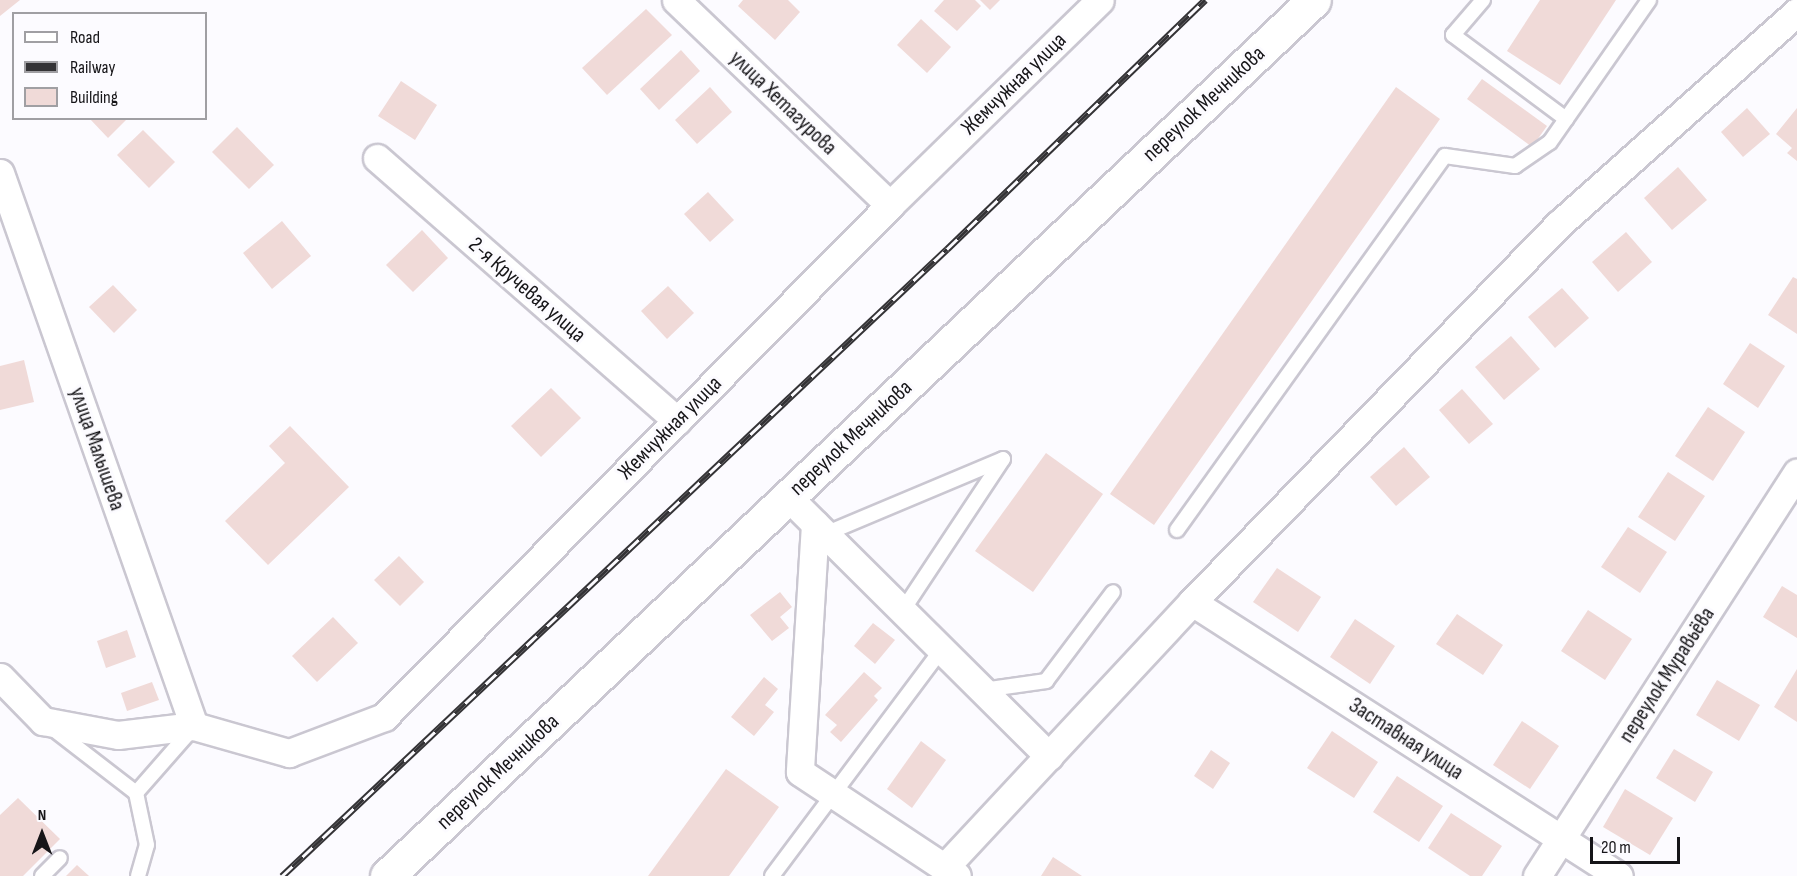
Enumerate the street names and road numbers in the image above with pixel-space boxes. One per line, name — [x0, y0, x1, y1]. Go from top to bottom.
street label: Жемчужная улица — [956, 27, 1072, 141]
street label: переулок Мечникова — [1138, 41, 1270, 167]
street label: улица Хетагурова — [724, 45, 842, 161]
street label: 2-я Кручевая улица — [463, 232, 591, 348]
street label: Жемчужная улица — [613, 371, 727, 485]
street label: переулок Мечникова — [785, 375, 917, 501]
street label: улица Малышева — [64, 384, 130, 514]
street label: переулок Муравьёва — [1613, 602, 1721, 748]
street label: Заставная улица — [1344, 692, 1468, 786]
street label: переулок Мечникова — [432, 709, 564, 835]

